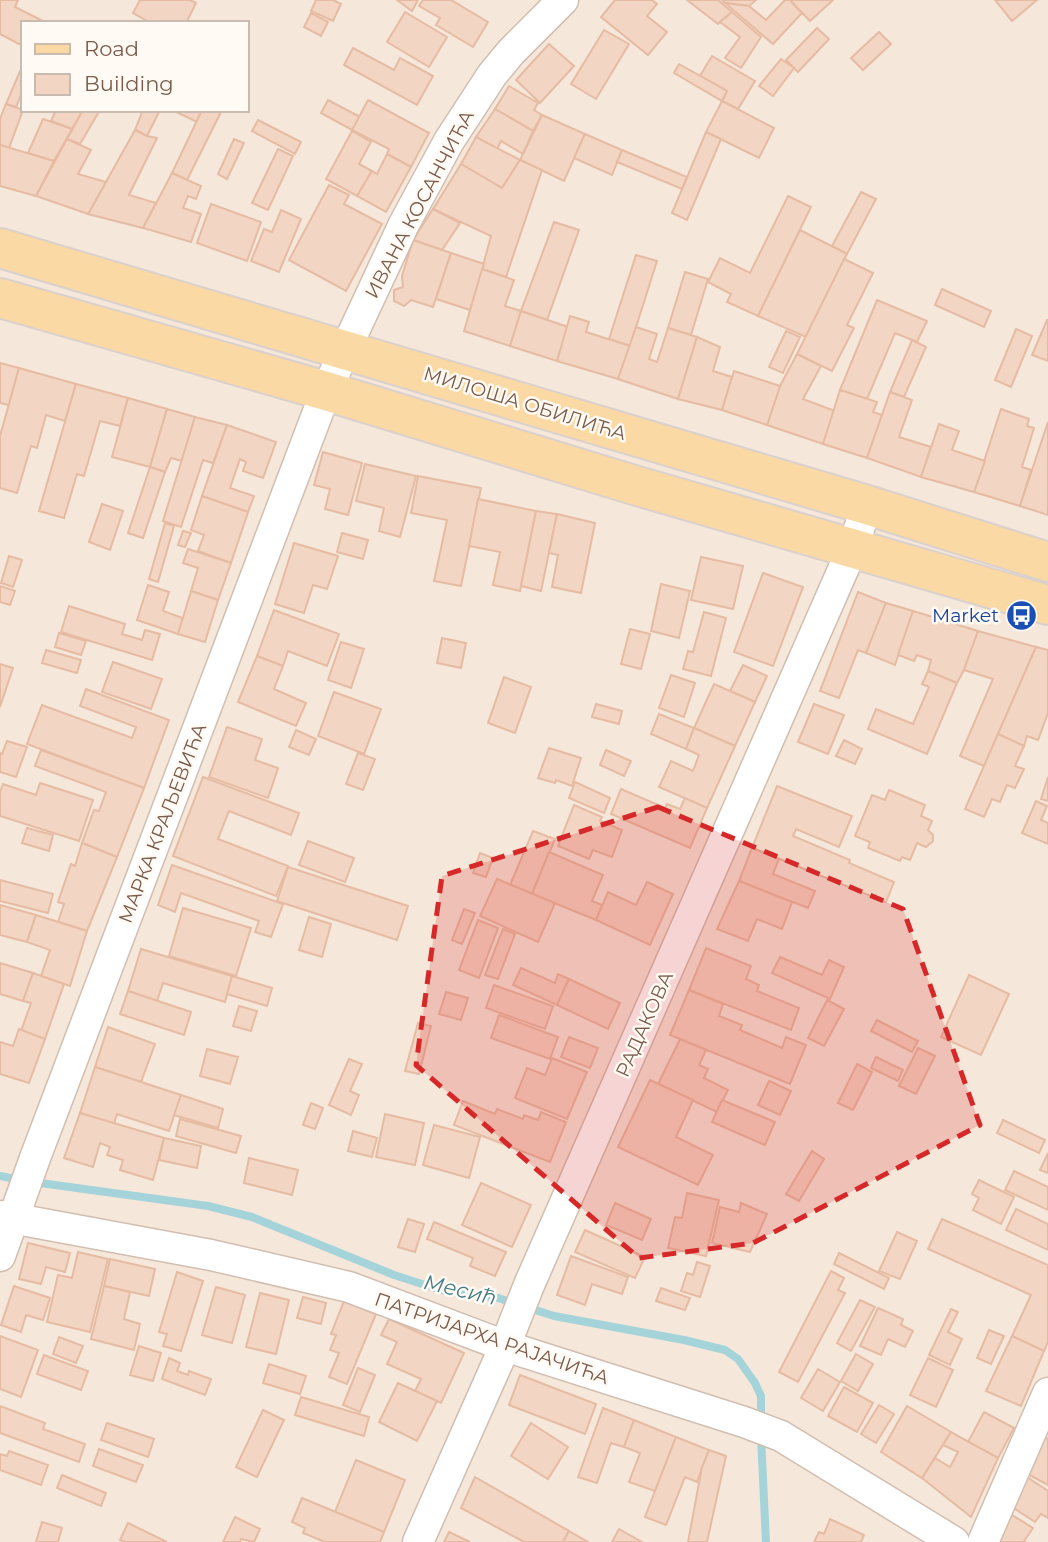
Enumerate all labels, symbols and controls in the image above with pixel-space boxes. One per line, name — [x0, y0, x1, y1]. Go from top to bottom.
legend — [21, 21, 248, 112]
text: Road — [84, 36, 139, 61]
text: Building — [84, 71, 174, 96]
street label: ИВАНА КОСАНЧИЋА — [360, 106, 479, 302]
street label: МИЛОША ОБИЛИЋА — [421, 362, 629, 445]
bus stop icon: Market — [1005, 598, 1039, 632]
place label: Market — [932, 604, 999, 627]
street label: МАРКА КРАЉЕВИЋА — [114, 720, 211, 926]
street label: РАДАКОВА — [611, 968, 678, 1081]
water label: Месић — [421, 1269, 499, 1310]
street label: ПАТРИЈАРХА РАЈАЧИЋА — [372, 1288, 612, 1389]

